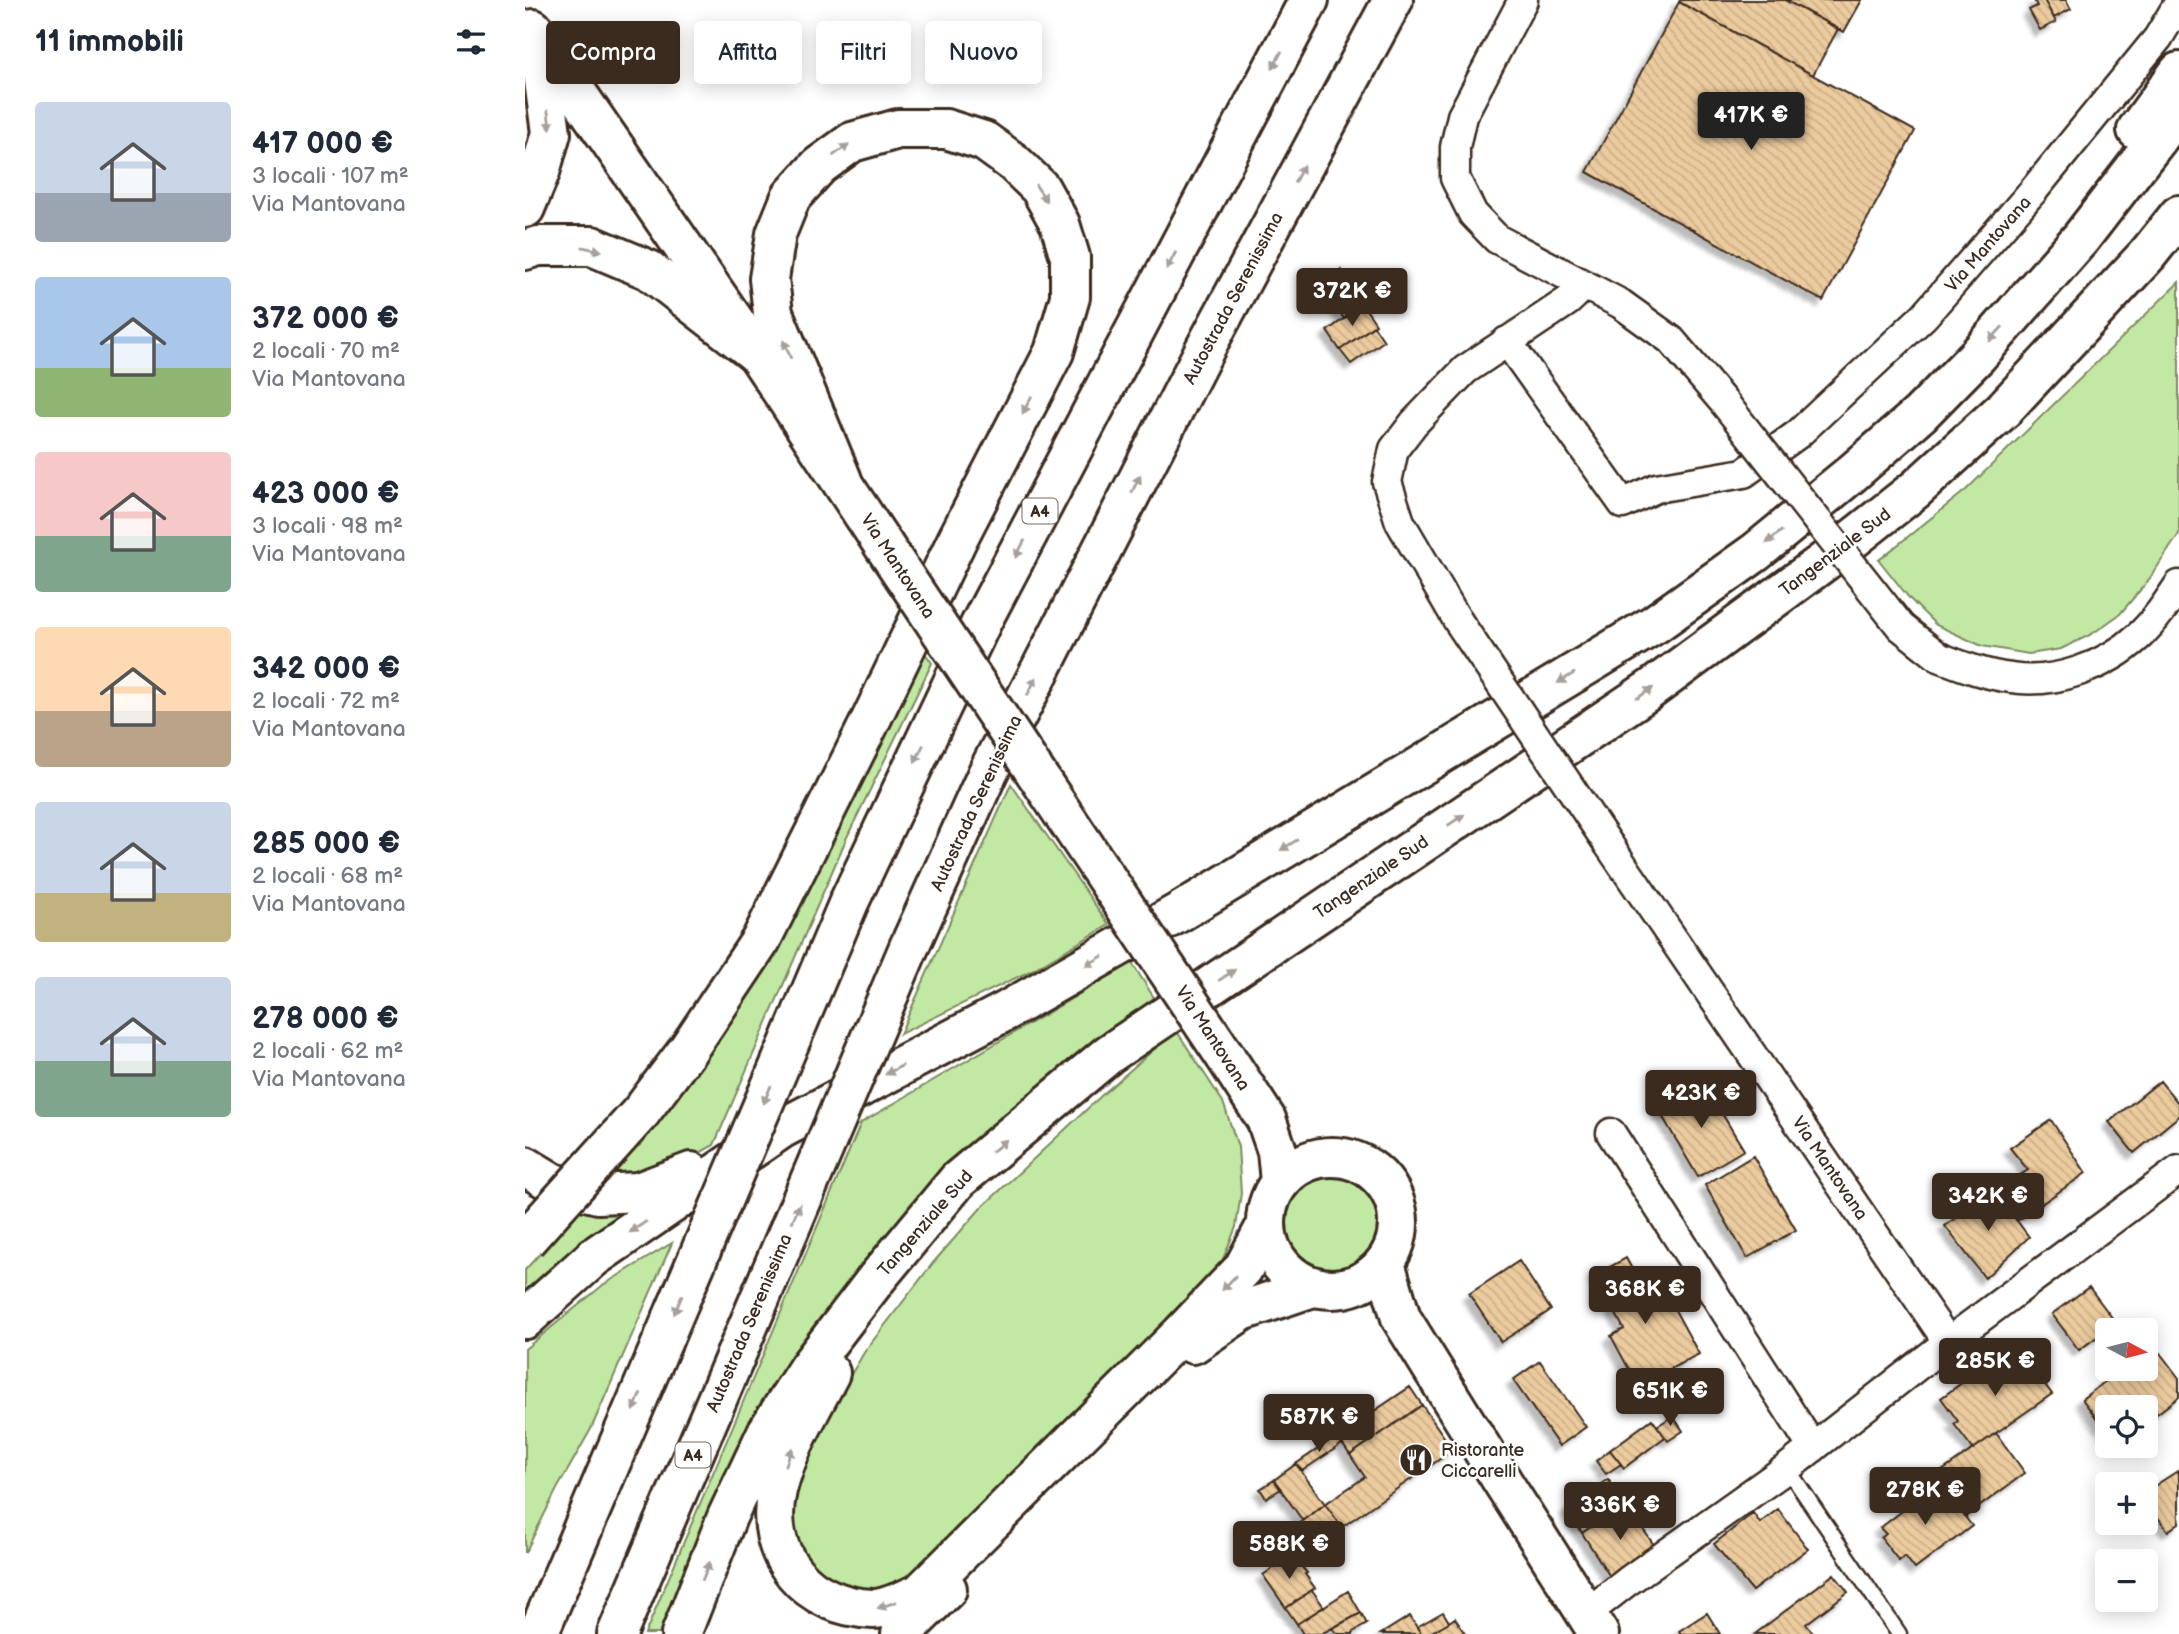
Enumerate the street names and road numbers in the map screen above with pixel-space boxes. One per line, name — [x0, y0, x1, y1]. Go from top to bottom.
street label: Via Mantovana — [1941, 192, 2036, 297]
street label: Autostrada Serenissima — [1179, 209, 1288, 388]
road number: A4 — [1023, 498, 1057, 524]
street label: Tangenziale Sud — [1776, 504, 1895, 601]
street label: Via Mantovana — [856, 510, 939, 622]
street label: Autostrada Serenissima — [926, 712, 1026, 895]
street label: Tangenziale Sud — [1310, 831, 1433, 924]
street label: Via Mantovana — [1171, 982, 1254, 1094]
street label: Via Mantovana — [1787, 1113, 1872, 1224]
street label: Tangenziale Sud — [874, 1166, 977, 1281]
street label: Autostrada Serenissima — [702, 1231, 797, 1416]
road number: A4 — [675, 1442, 711, 1468]

